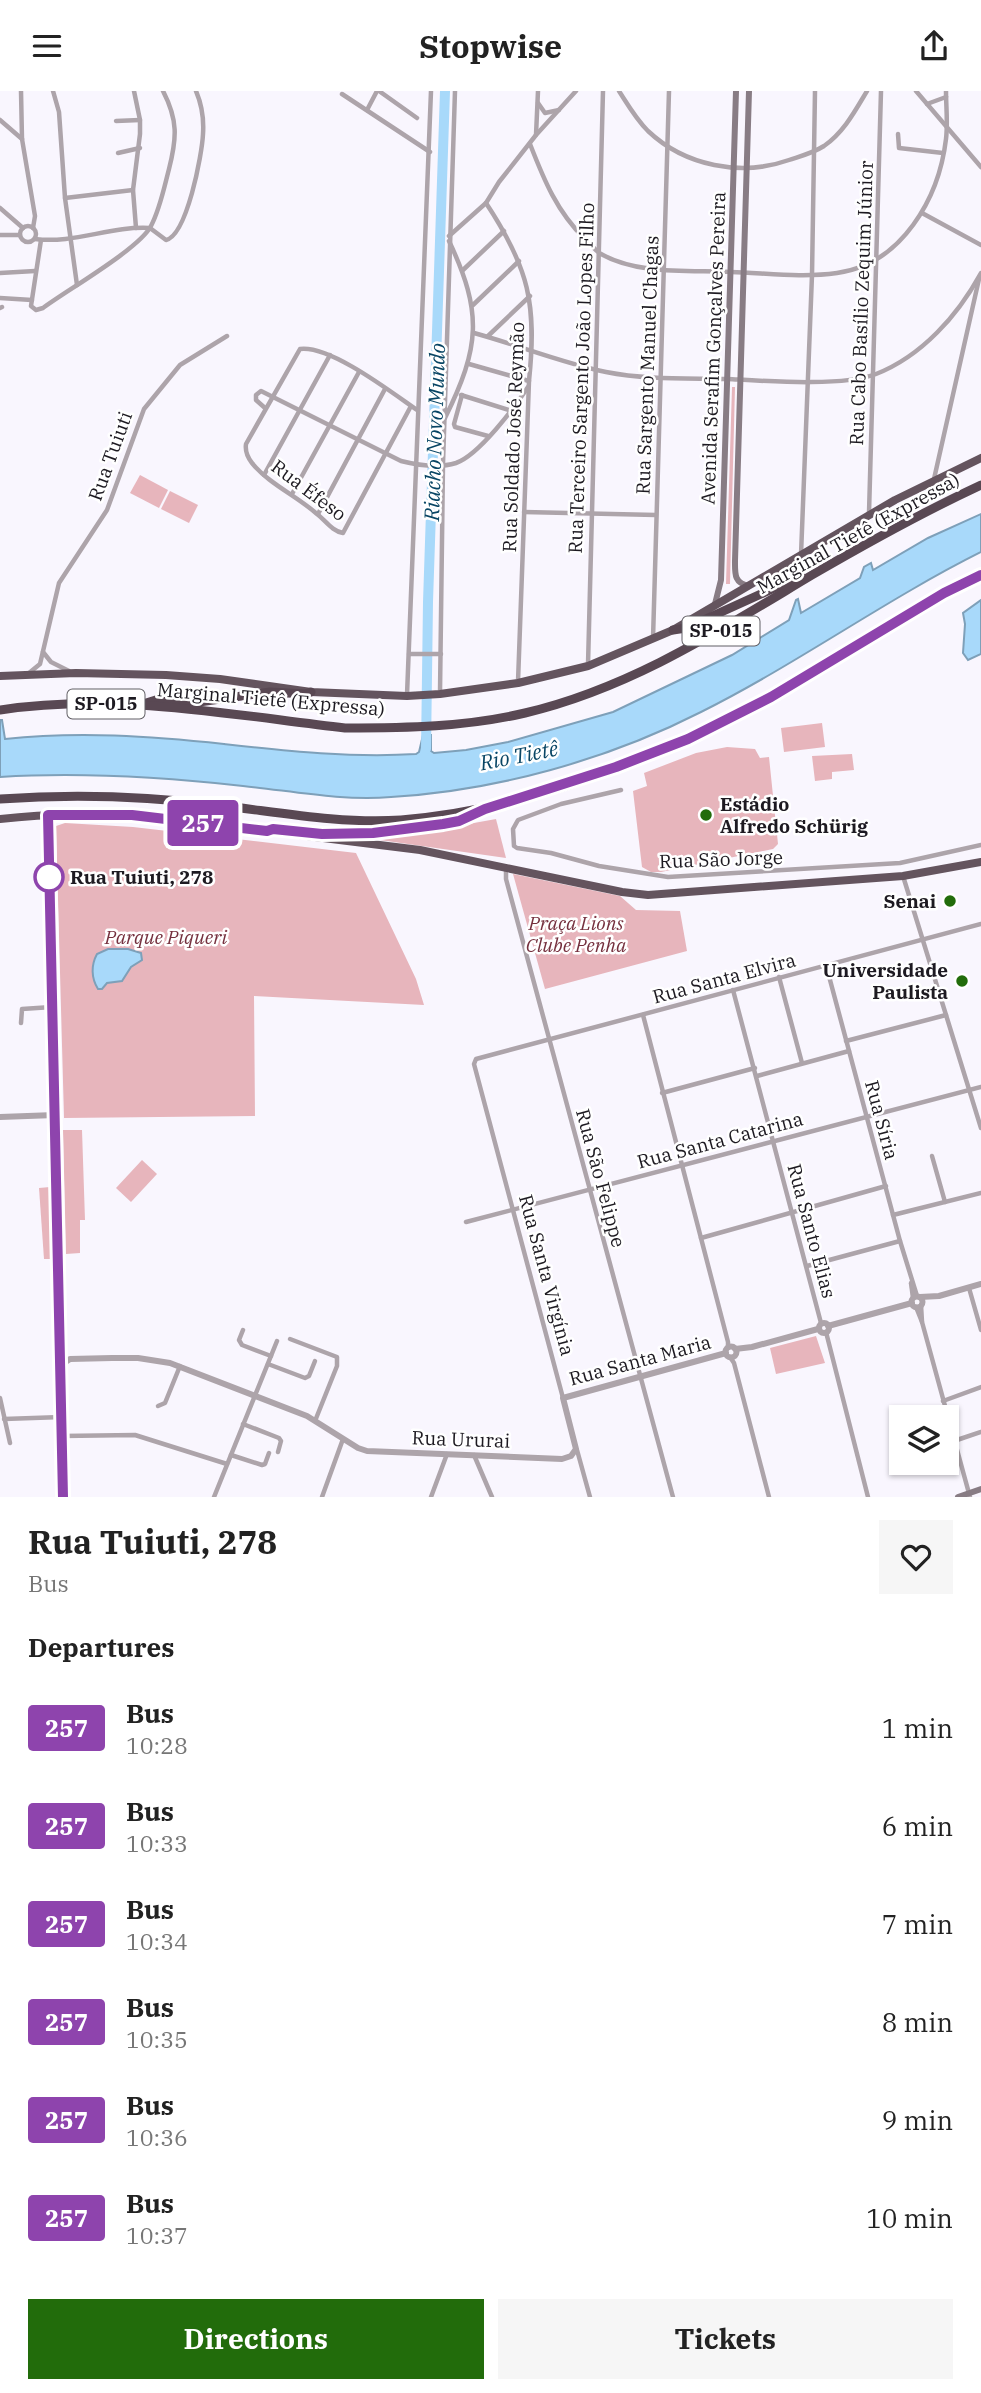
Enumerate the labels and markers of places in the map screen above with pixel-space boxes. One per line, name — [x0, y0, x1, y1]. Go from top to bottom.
place label: Estádio Alfredo Schürig — [720, 792, 868, 838]
marker: Estádio Alfredo Schürig — [698, 807, 714, 823]
marker: Rua Tuiuti, 278 — [34, 862, 64, 892]
place label: Rua Tuiuti, 278 — [70, 865, 213, 889]
place label: Senai — [884, 889, 936, 913]
marker: Senai — [942, 893, 958, 909]
place label: Universidade Paulista — [822, 958, 948, 1004]
marker: Universidade Paulista — [954, 973, 970, 989]

